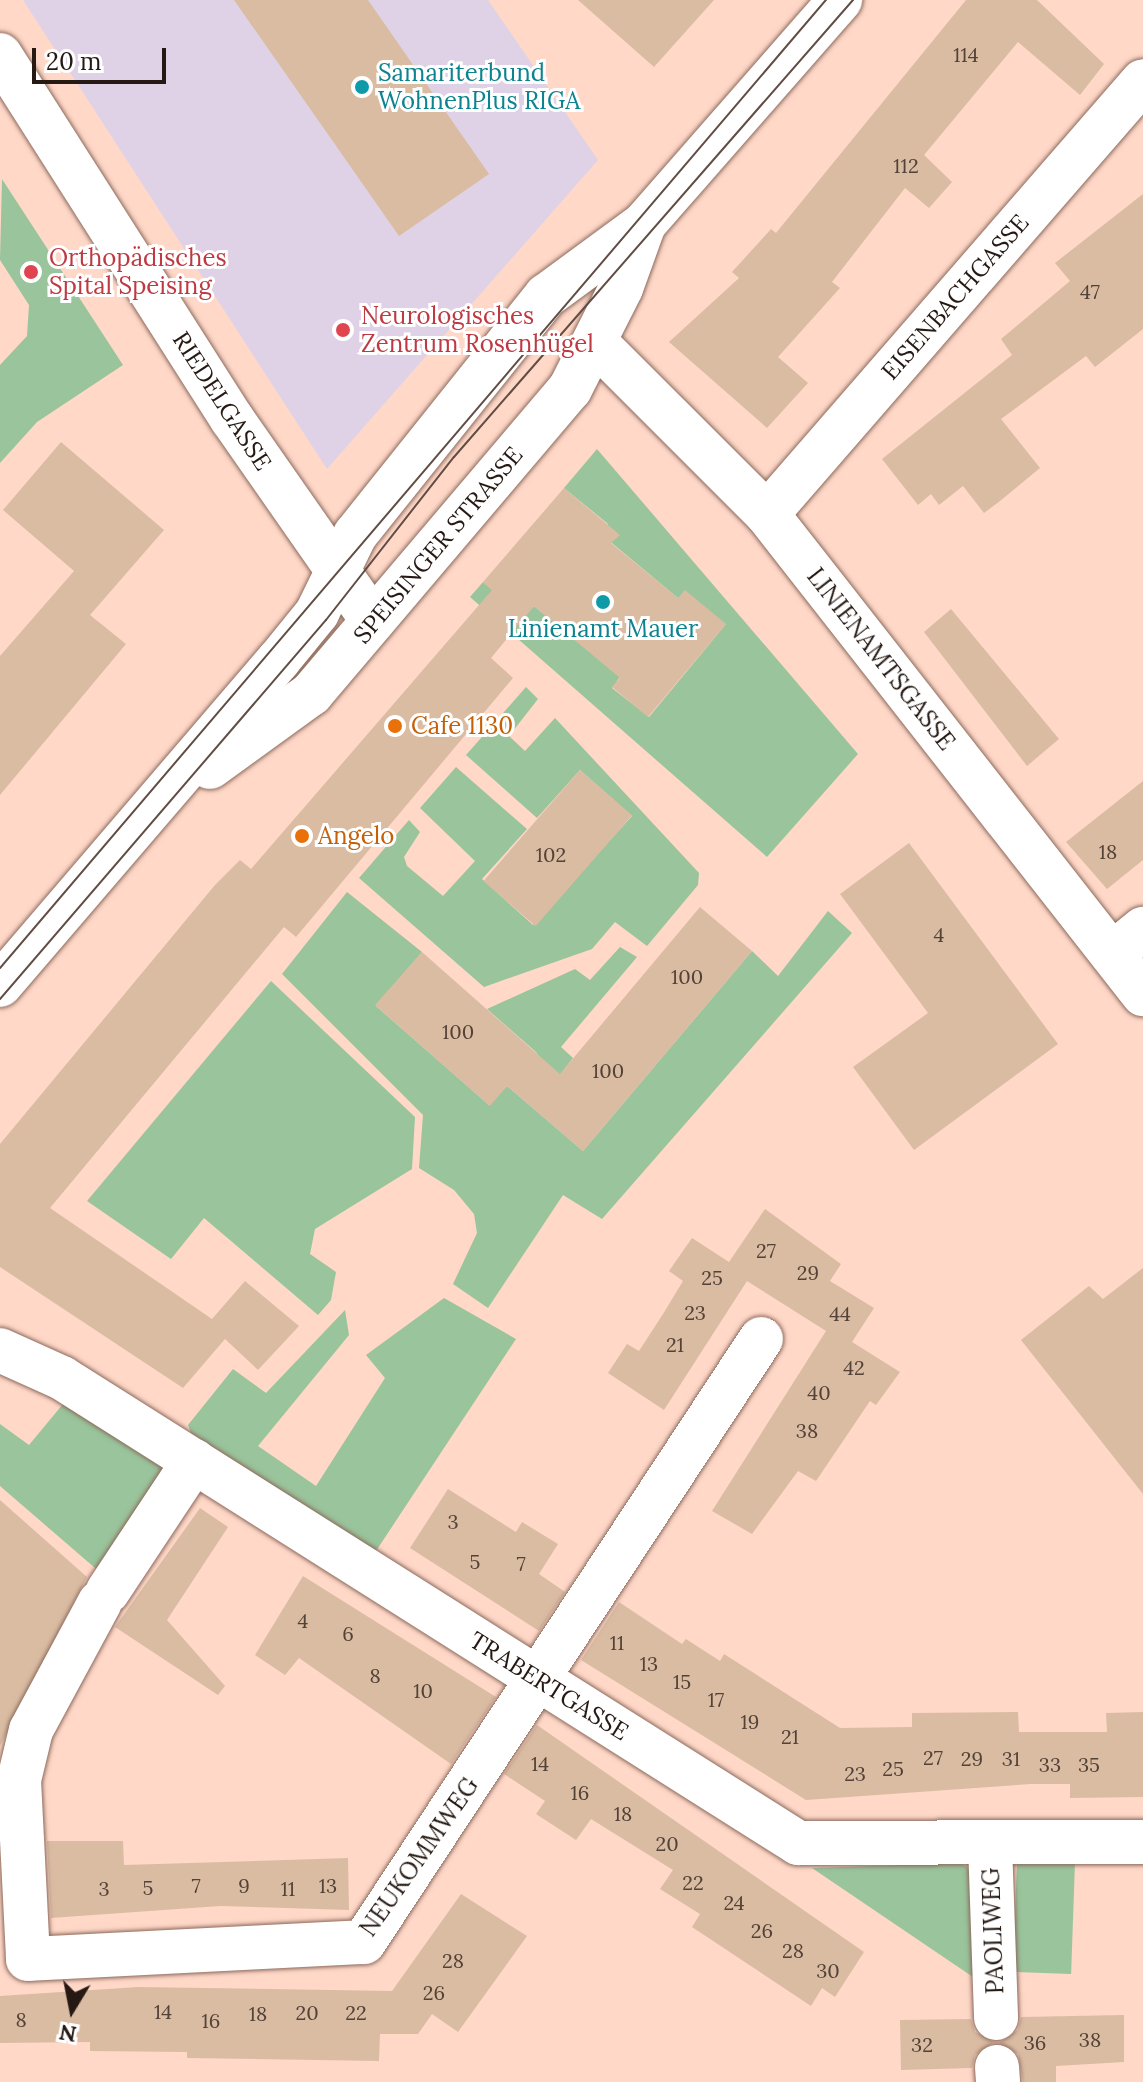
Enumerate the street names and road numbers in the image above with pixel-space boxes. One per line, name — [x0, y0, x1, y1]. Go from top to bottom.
street label: EISENBACHGASSE — [875, 208, 1035, 386]
street label: RIEDELGASSE — [167, 326, 277, 476]
street label: SPEISINGER STRASSE — [347, 441, 529, 649]
street label: LINIENAMTSGASSE — [801, 562, 961, 756]
street label: TRABERTGASSE — [464, 1626, 634, 1746]
street label: NEUKOMMWEG — [354, 1772, 484, 1942]
street label: PAOLIWEG — [976, 1867, 1010, 1995]

